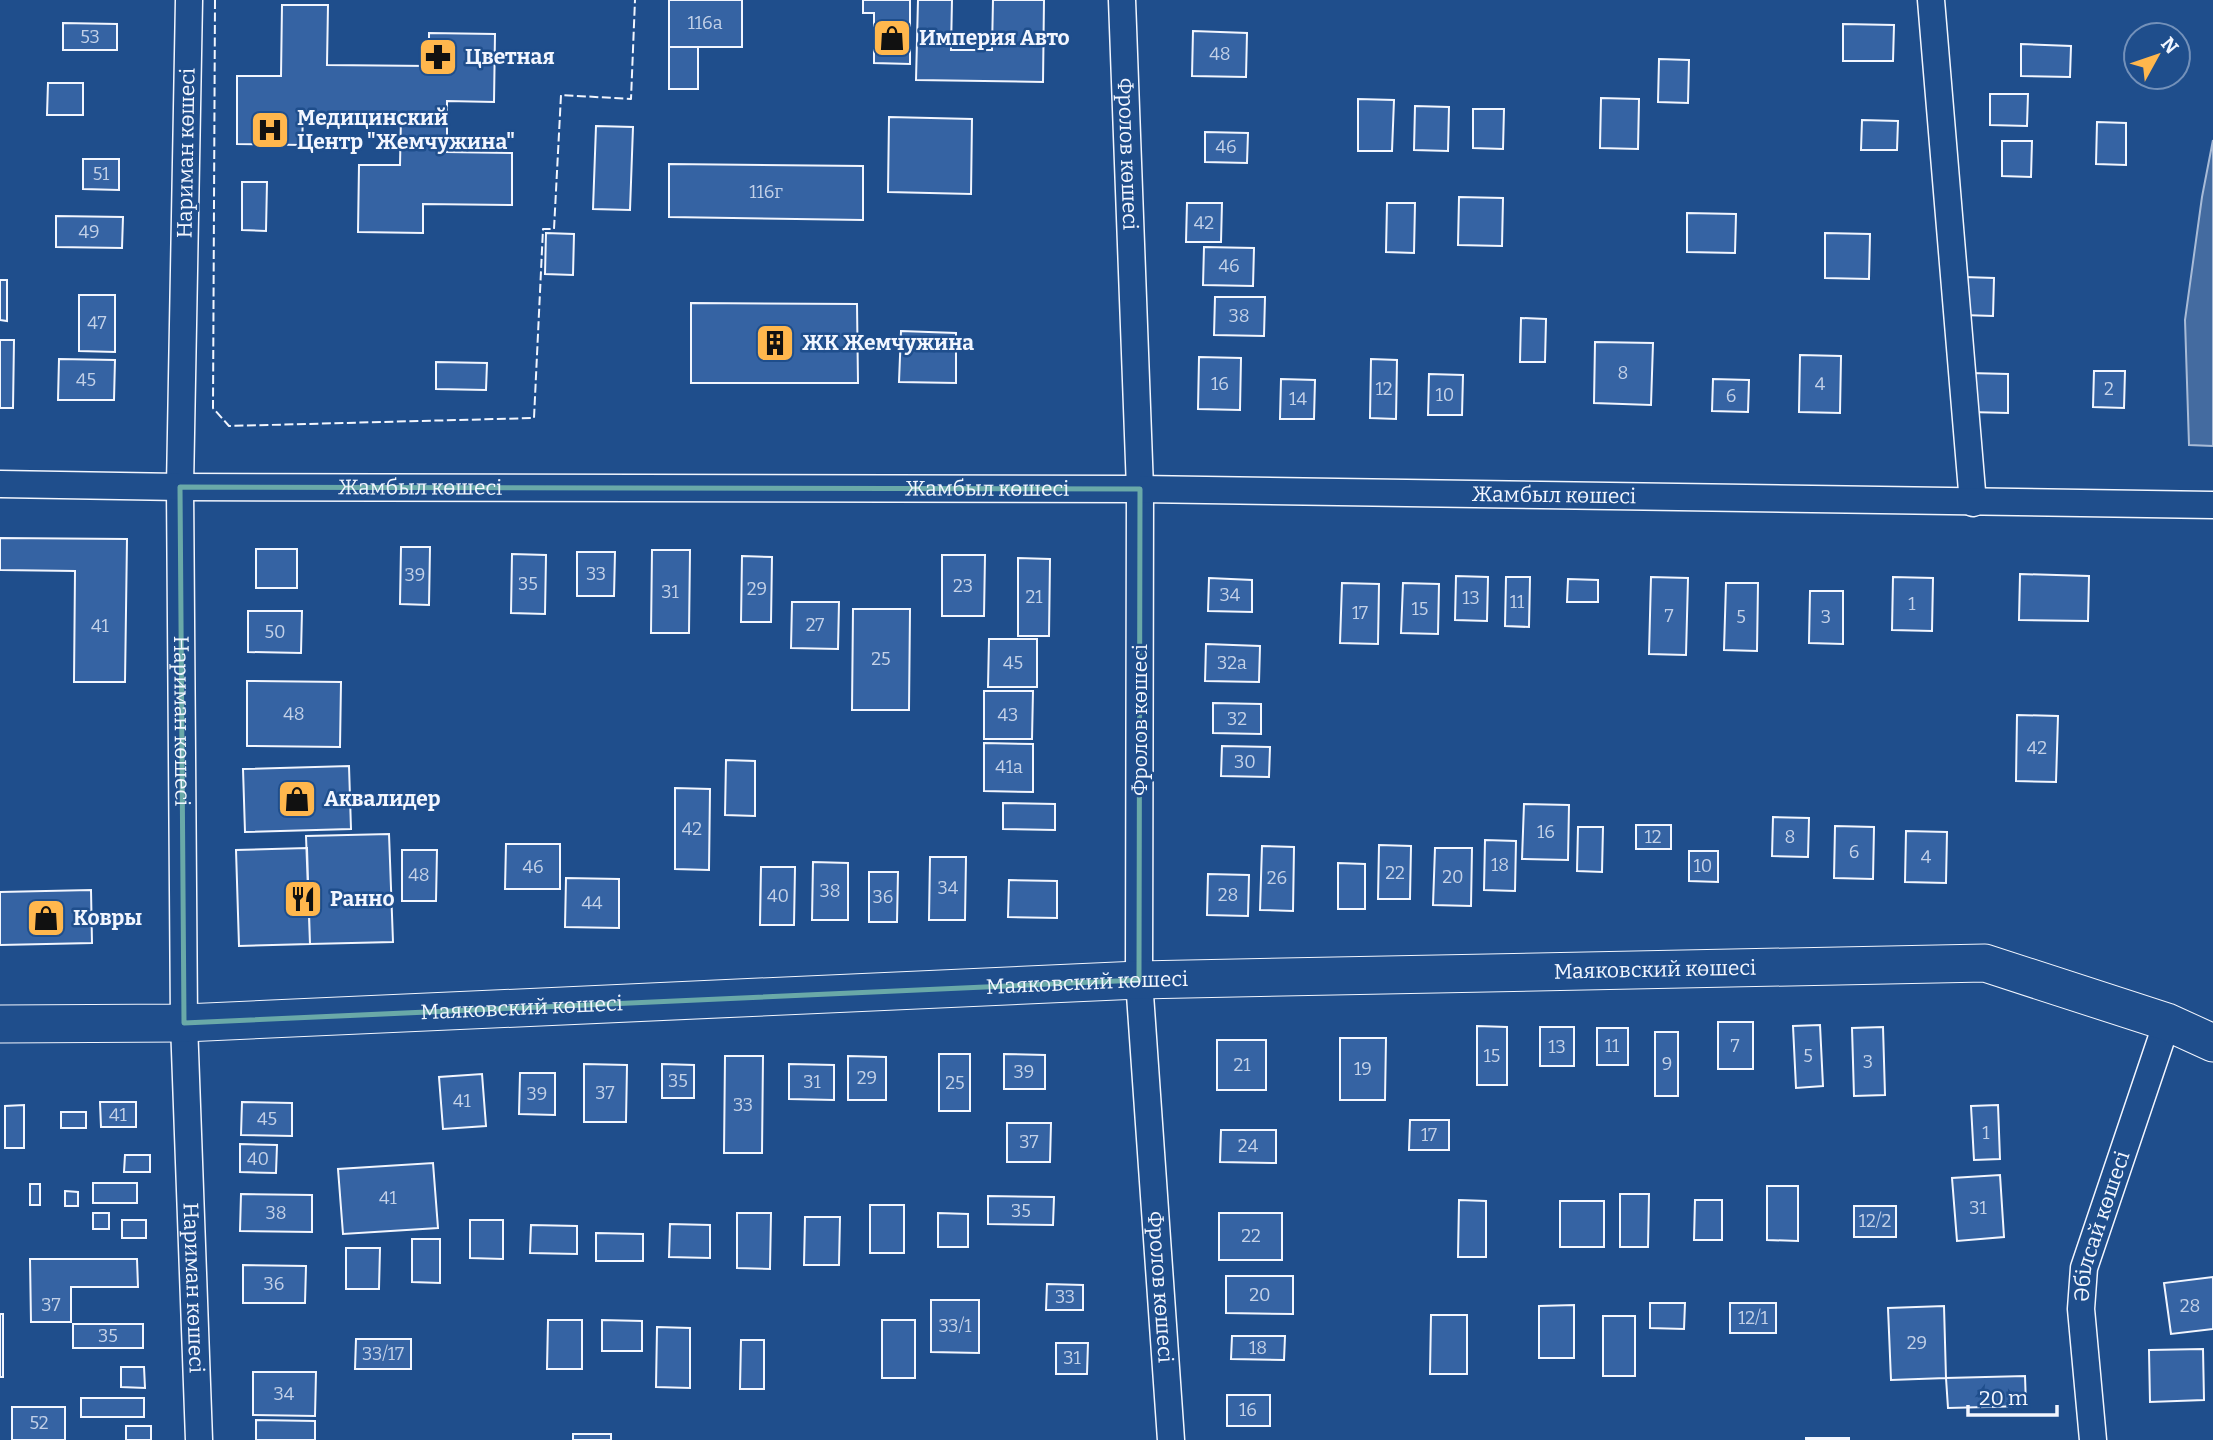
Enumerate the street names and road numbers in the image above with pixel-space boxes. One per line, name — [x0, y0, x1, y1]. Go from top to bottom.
street label: Нариман көшесі — [172, 68, 200, 238]
street label: Фролов көшесі — [1112, 77, 1143, 230]
street label: Жамбыл көшесі — [338, 474, 502, 501]
street label: Жамбыл көшесі — [905, 476, 1069, 502]
street label: Жамбыл көшесі — [1471, 481, 1636, 509]
street label: Нариман көшесі — [168, 636, 195, 806]
street label: Фролов көшесі — [1127, 644, 1153, 796]
street label: Маяковский көшесі — [1553, 955, 1756, 985]
street label: Маяковский көшесі — [985, 966, 1188, 1000]
street label: Маяковский көшесі — [420, 990, 623, 1025]
street label: Әбілсай көшесі — [2069, 1148, 2136, 1303]
street label: Нариман көшесі — [177, 1202, 210, 1373]
street label: Фролов көшесі — [1142, 1210, 1179, 1364]

